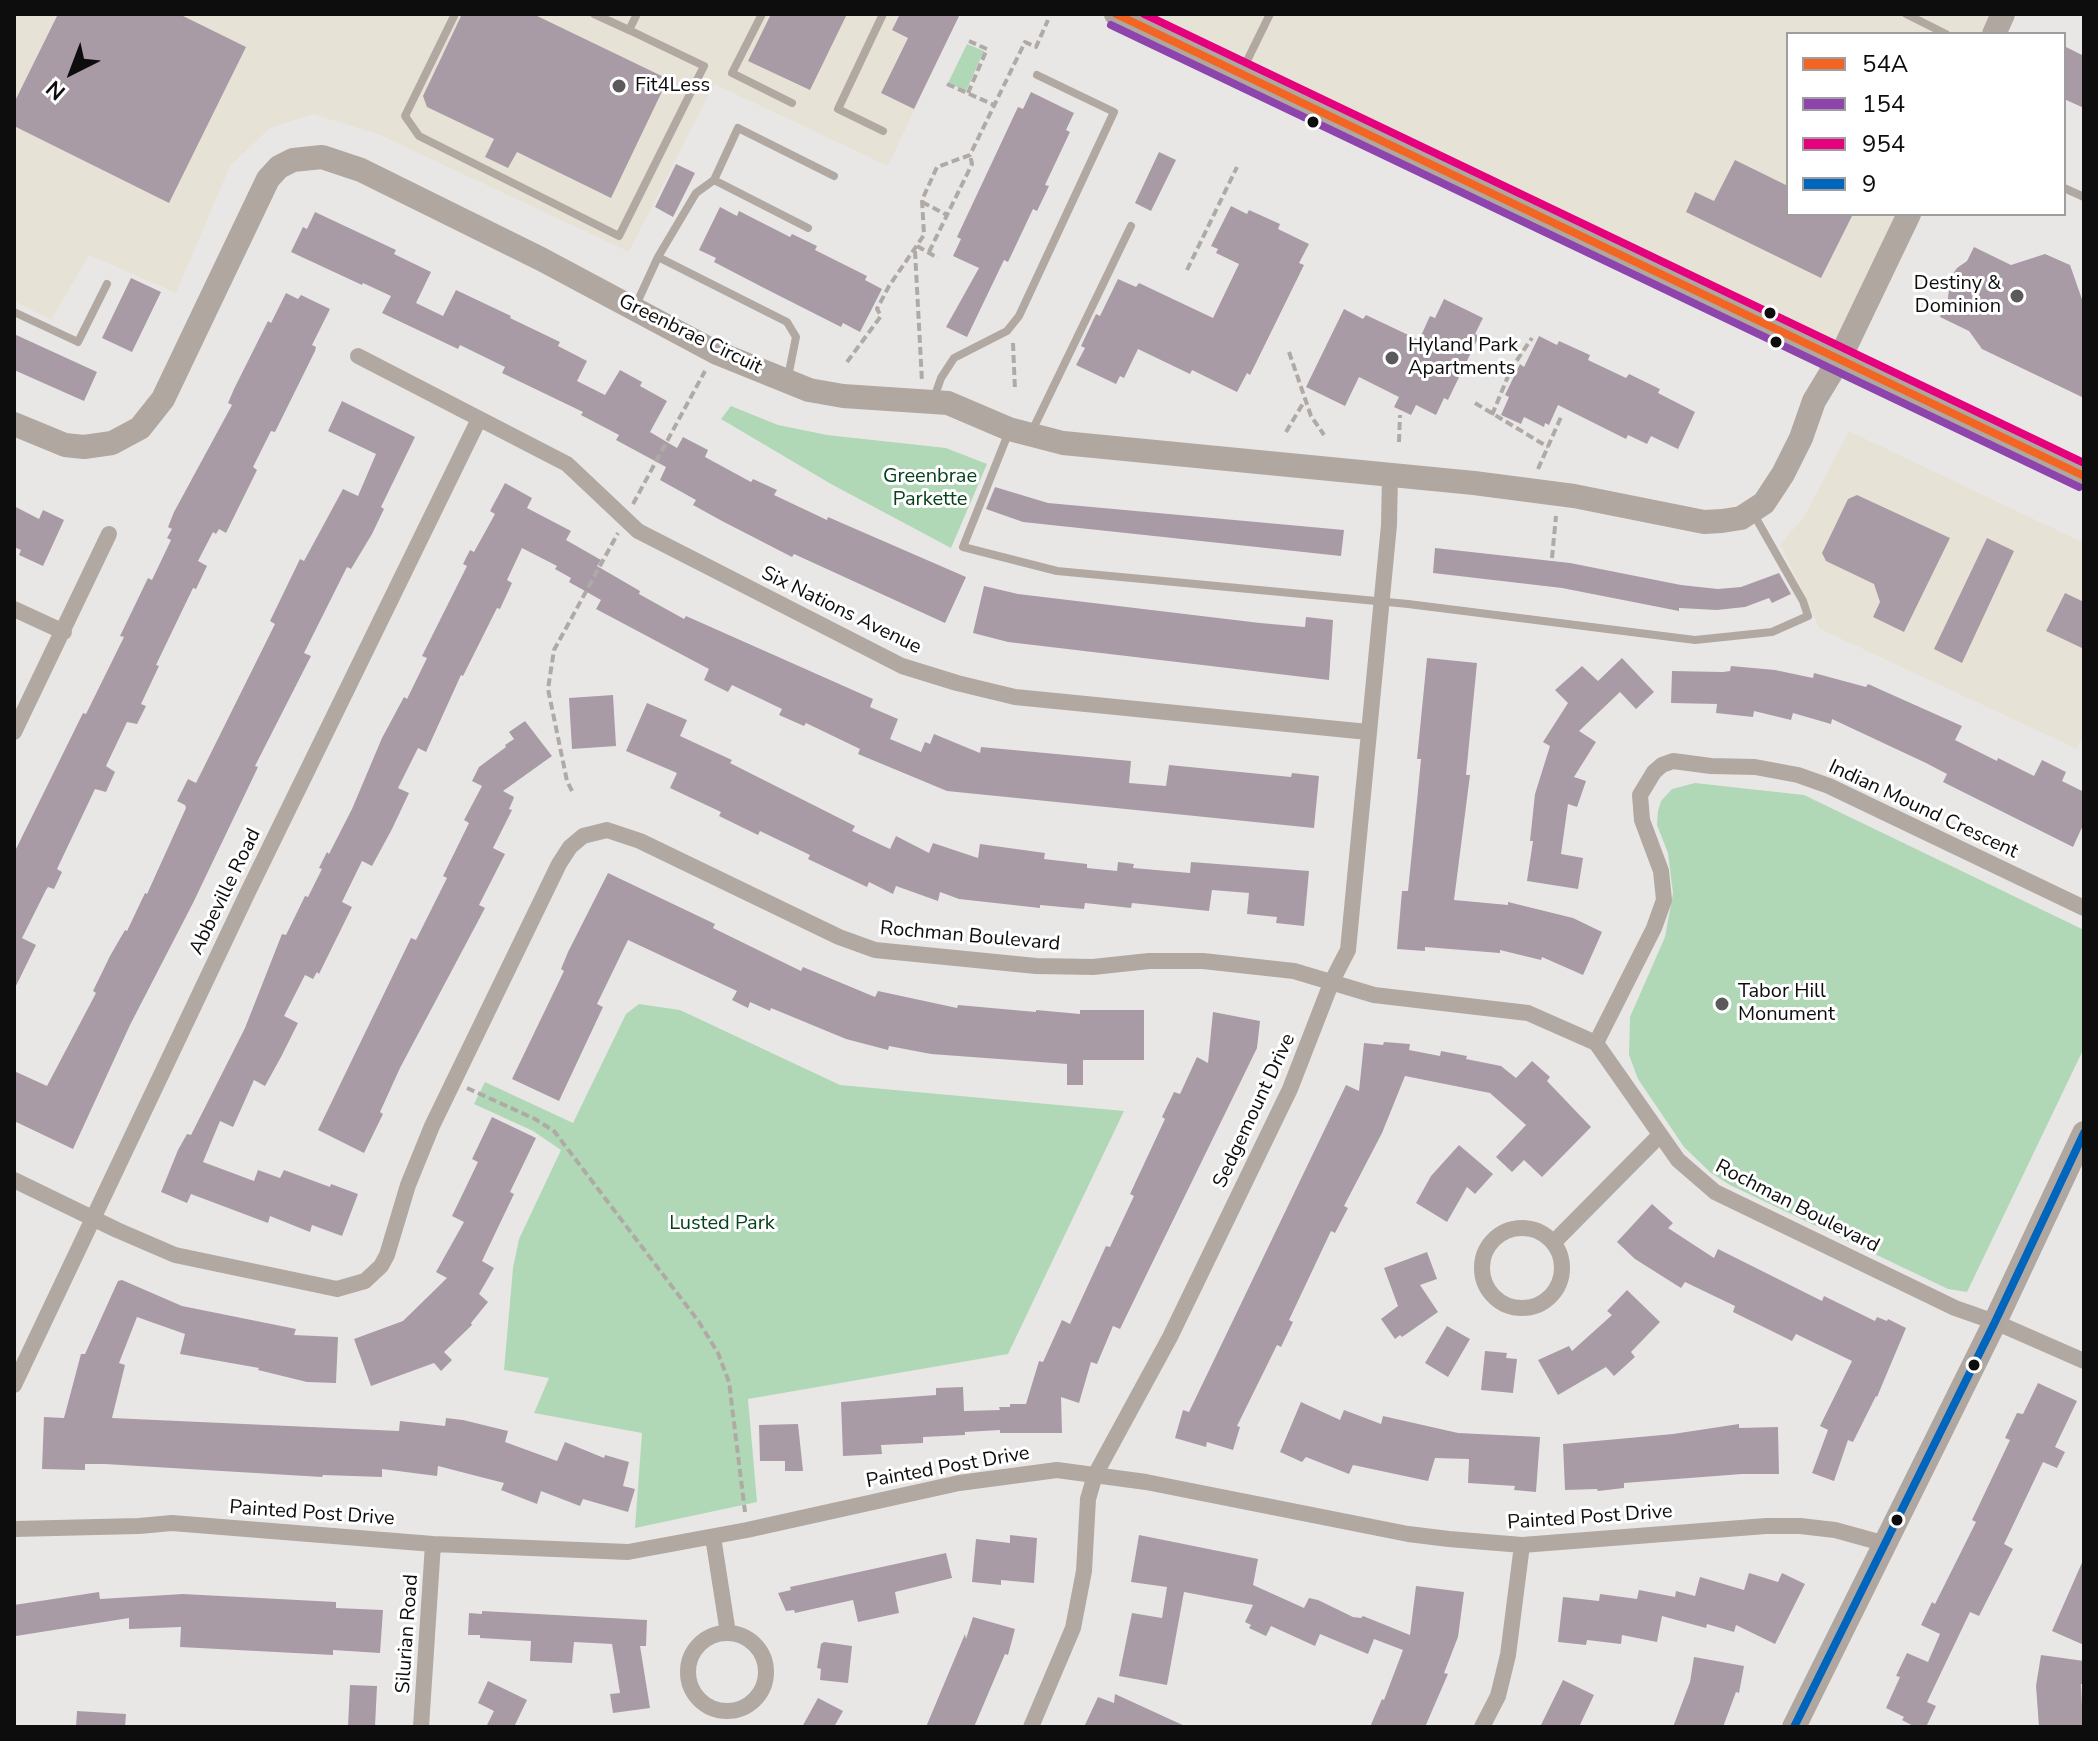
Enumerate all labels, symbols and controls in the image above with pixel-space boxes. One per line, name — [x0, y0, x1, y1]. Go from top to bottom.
north arrow — [32, 32, 112, 112]
legend — [1786, 32, 2066, 216]
text: 54A — [1862, 48, 1908, 80]
text: N — [40, 73, 72, 106]
place label: Fit4Less — [635, 74, 710, 98]
marker: Fit4Less — [610, 77, 628, 95]
text: 154 — [1862, 88, 1905, 120]
unlabelled marker — [1305, 114, 1321, 130]
text: 954 — [1862, 128, 1905, 160]
text: 9 — [1862, 168, 1876, 200]
place label: Destiny & Dominion — [1914, 272, 2001, 319]
marker: Destiny & Dominion — [2008, 287, 2026, 305]
street label: Greenbrae Circuit — [614, 290, 766, 380]
unlabelled marker — [1762, 305, 1778, 321]
place label: Hyland Park Apartments — [1408, 334, 1518, 381]
unlabelled marker — [1768, 334, 1784, 350]
marker: Hyland Park Apartments — [1383, 349, 1401, 367]
park label: Greenbrae Parkette — [883, 465, 977, 512]
street label: Six Nations Avenue — [757, 562, 925, 660]
street label: Indian Mound Crescent — [1824, 756, 2022, 864]
street label: Abbeville Road — [185, 825, 267, 959]
street label: Rochman Boulevard — [879, 917, 1061, 957]
place label: Tabor Hill Monument — [1738, 980, 1835, 1027]
marker: Tabor Hill Monument — [1713, 995, 1731, 1013]
street label: Sedgemount Drive — [1209, 1030, 1301, 1192]
street label: Rochman Boulevard — [1711, 1155, 1883, 1259]
park label: Lusted Park — [669, 1212, 775, 1236]
unlabelled marker — [1966, 1357, 1982, 1373]
street label: Painted Post Drive — [864, 1442, 1032, 1494]
street label: Painted Post Drive — [229, 1496, 395, 1532]
street label: Painted Post Drive — [1507, 1500, 1673, 1536]
unlabelled marker — [1889, 1512, 1905, 1528]
street label: Silurian Road — [392, 1574, 424, 1694]

